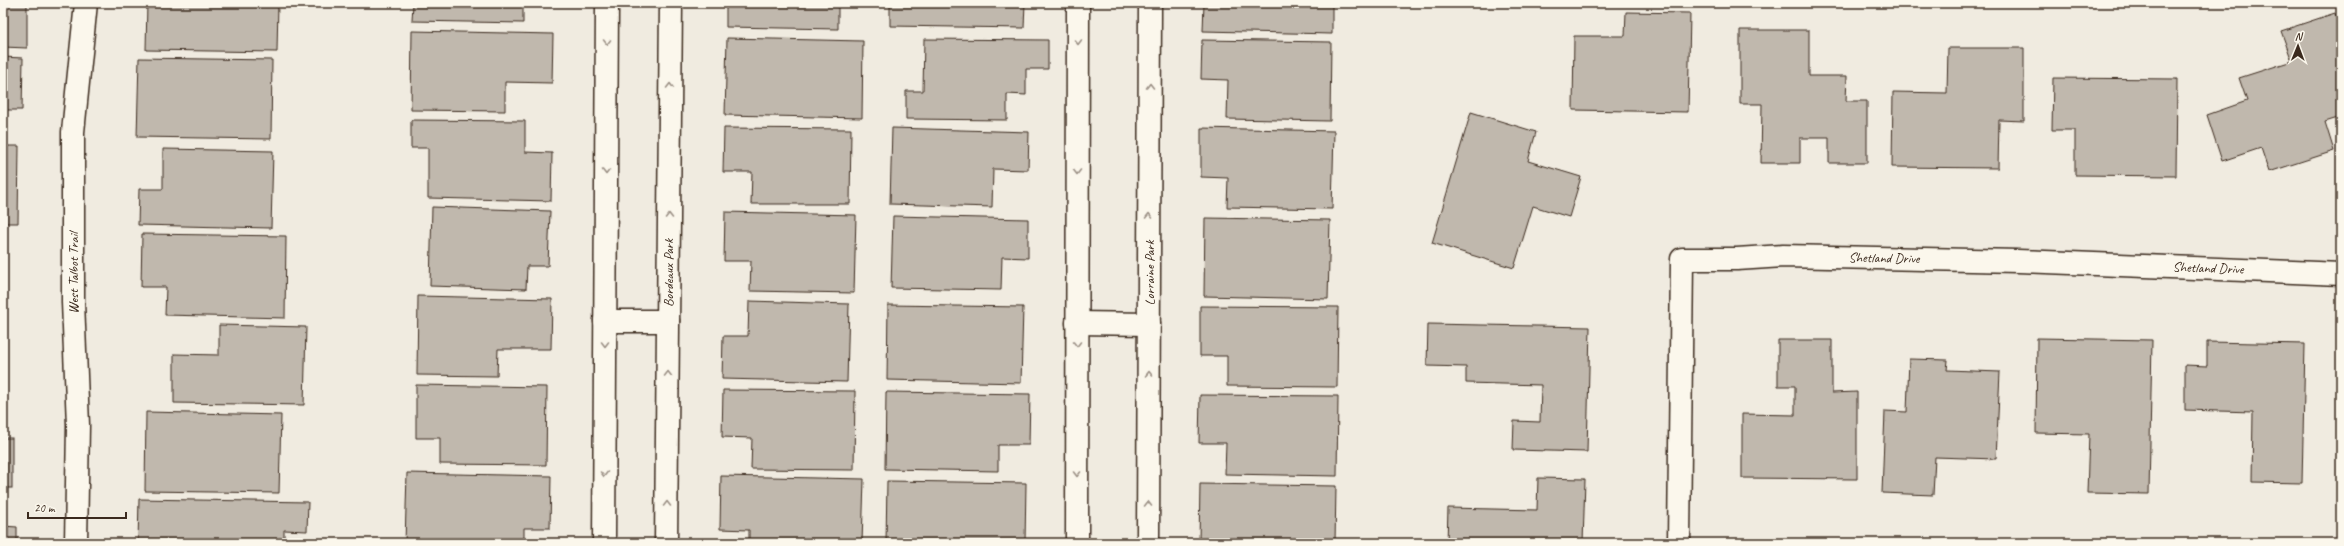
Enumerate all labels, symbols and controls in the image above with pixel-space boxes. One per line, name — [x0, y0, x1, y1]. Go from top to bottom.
north arrow — [2278, 26, 2318, 66]
text: N — [2295, 29, 2304, 43]
one-way arrow — [603, 39, 611, 45]
one-way arrow — [1074, 39, 1082, 45]
one-way arrow — [666, 83, 674, 89]
one-way arrow — [1146, 83, 1154, 89]
one-way arrow — [602, 169, 610, 175]
one-way arrow — [1073, 169, 1081, 175]
one-way arrow — [665, 213, 673, 219]
one-way arrow — [1145, 213, 1153, 219]
street label: West Talbot Trail — [65, 230, 82, 314]
street label: Bordeaux Park — [660, 238, 677, 307]
street label: Lorraine Park — [1141, 240, 1158, 306]
street label: Shetland Drive — [1848, 249, 1921, 267]
street label: Shetland Drive — [2172, 258, 2245, 278]
one-way arrow — [601, 341, 609, 347]
one-way arrow — [1073, 341, 1081, 347]
one-way arrow — [663, 371, 672, 377]
one-way arrow — [1145, 371, 1153, 377]
one-way arrow — [600, 471, 608, 477]
one-way arrow — [1073, 471, 1081, 477]
scale bar — [28, 494, 126, 520]
text: 20 m — [34, 500, 56, 516]
one-way arrow — [663, 501, 671, 507]
one-way arrow — [1144, 501, 1152, 507]

